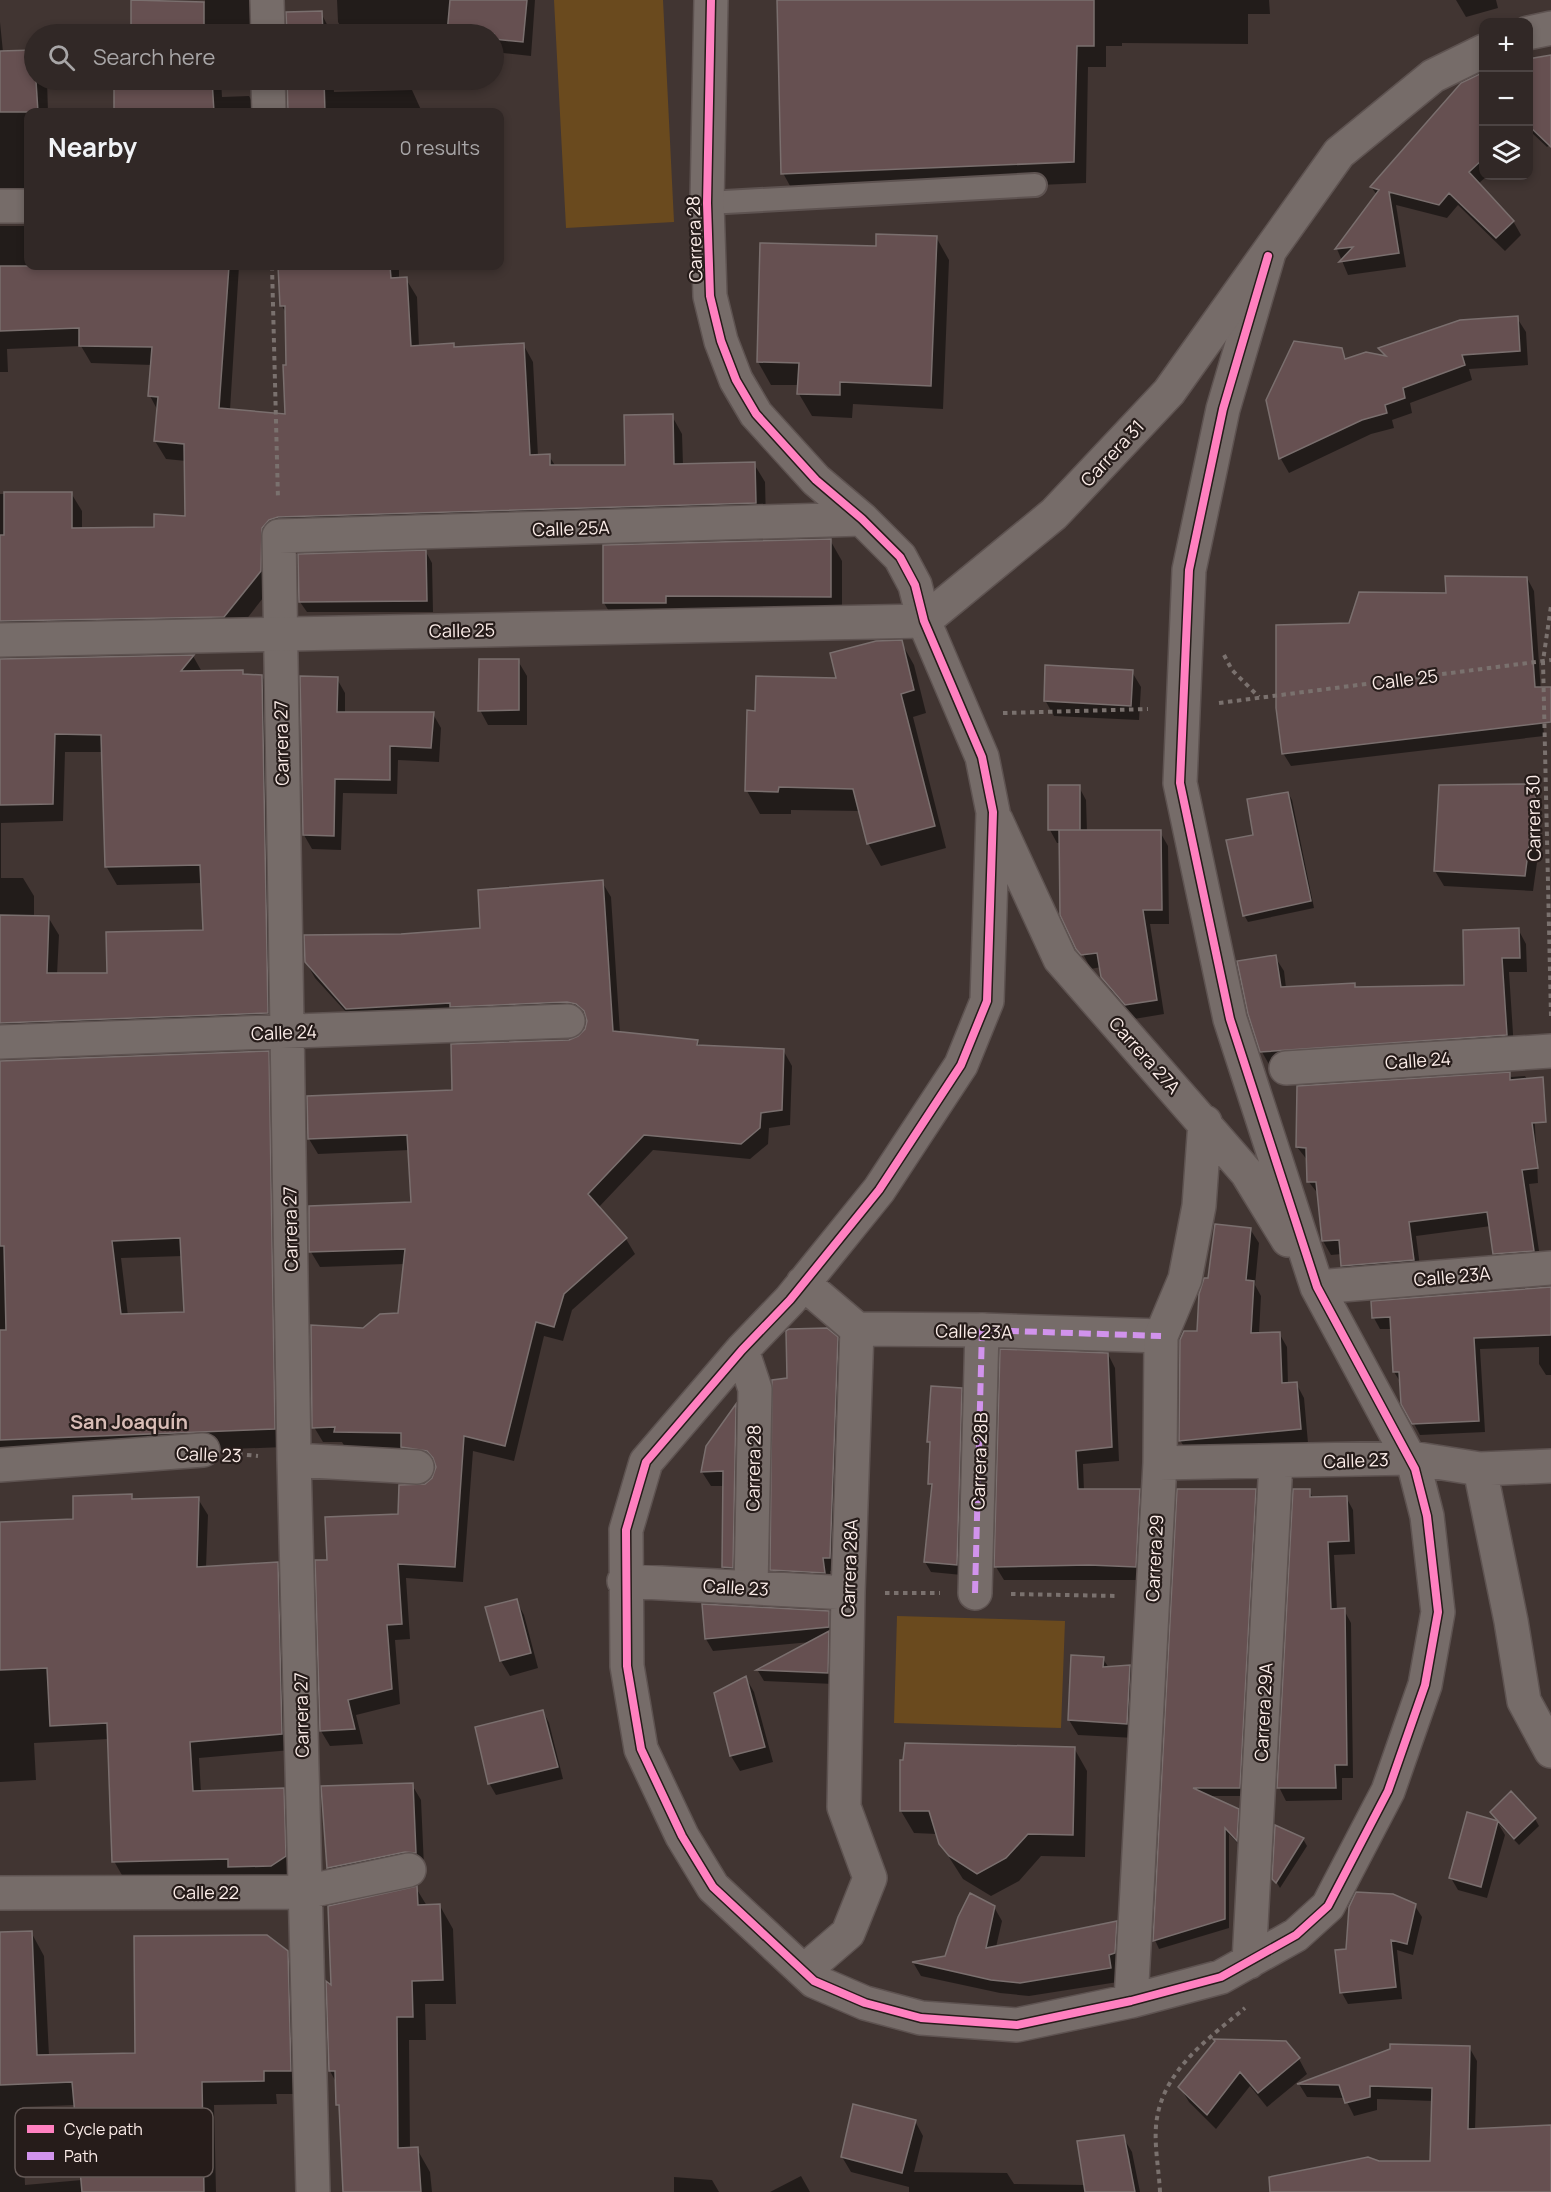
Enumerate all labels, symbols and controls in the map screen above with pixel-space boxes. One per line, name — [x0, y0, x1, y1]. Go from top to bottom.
map controls — [1479, 18, 1533, 180]
button: + — [1479, 18, 1533, 72]
search box — [24, 24, 504, 90]
icon: search — [45, 41, 78, 74]
text: Search here — [93, 42, 215, 72]
button: − — [1479, 72, 1533, 126]
button: layers — [1479, 126, 1533, 180]
text: Nearby — [48, 129, 137, 165]
text: 0 results — [400, 134, 480, 161]
street label: Carrera 28 — [680, 195, 708, 283]
street label: Carrera 31 — [1075, 414, 1149, 492]
street label: Calle 25A — [532, 515, 611, 541]
street label: Calle 25 — [429, 617, 495, 643]
street label: Calle 25 — [1371, 663, 1439, 695]
street label: Carrera 27 — [268, 700, 294, 786]
street label: Carrera 30 — [1520, 774, 1546, 862]
street label: Carrera 27A — [1104, 1011, 1186, 1099]
street label: Calle 24 — [251, 1019, 317, 1045]
street label: Calle 24 — [1384, 1046, 1452, 1074]
street label: Carrera 27 — [277, 1186, 303, 1272]
street label: Calle 23A — [1413, 1261, 1492, 1291]
street label: Calle 23A — [935, 1318, 1013, 1344]
district label: San Joaquín — [70, 1408, 188, 1435]
street label: Carrera 28B — [965, 1412, 993, 1510]
street label: Carrera 28 — [740, 1424, 766, 1512]
street label: Calle 23 — [176, 1441, 242, 1467]
street label: Calle 23 — [1323, 1447, 1389, 1473]
street label: Carrera 29 — [1140, 1514, 1168, 1602]
street label: Carrera 28A — [835, 1518, 863, 1617]
street label: Calle 23 — [703, 1573, 769, 1601]
street label: Carrera 29A — [1248, 1661, 1278, 1762]
street label: Carrera 27 — [288, 1672, 314, 1758]
street label: Calle 22 — [173, 1880, 239, 1904]
legend — [15, 2108, 213, 2177]
text: Cycle path — [64, 2118, 143, 2140]
text: Path — [64, 2145, 98, 2167]

